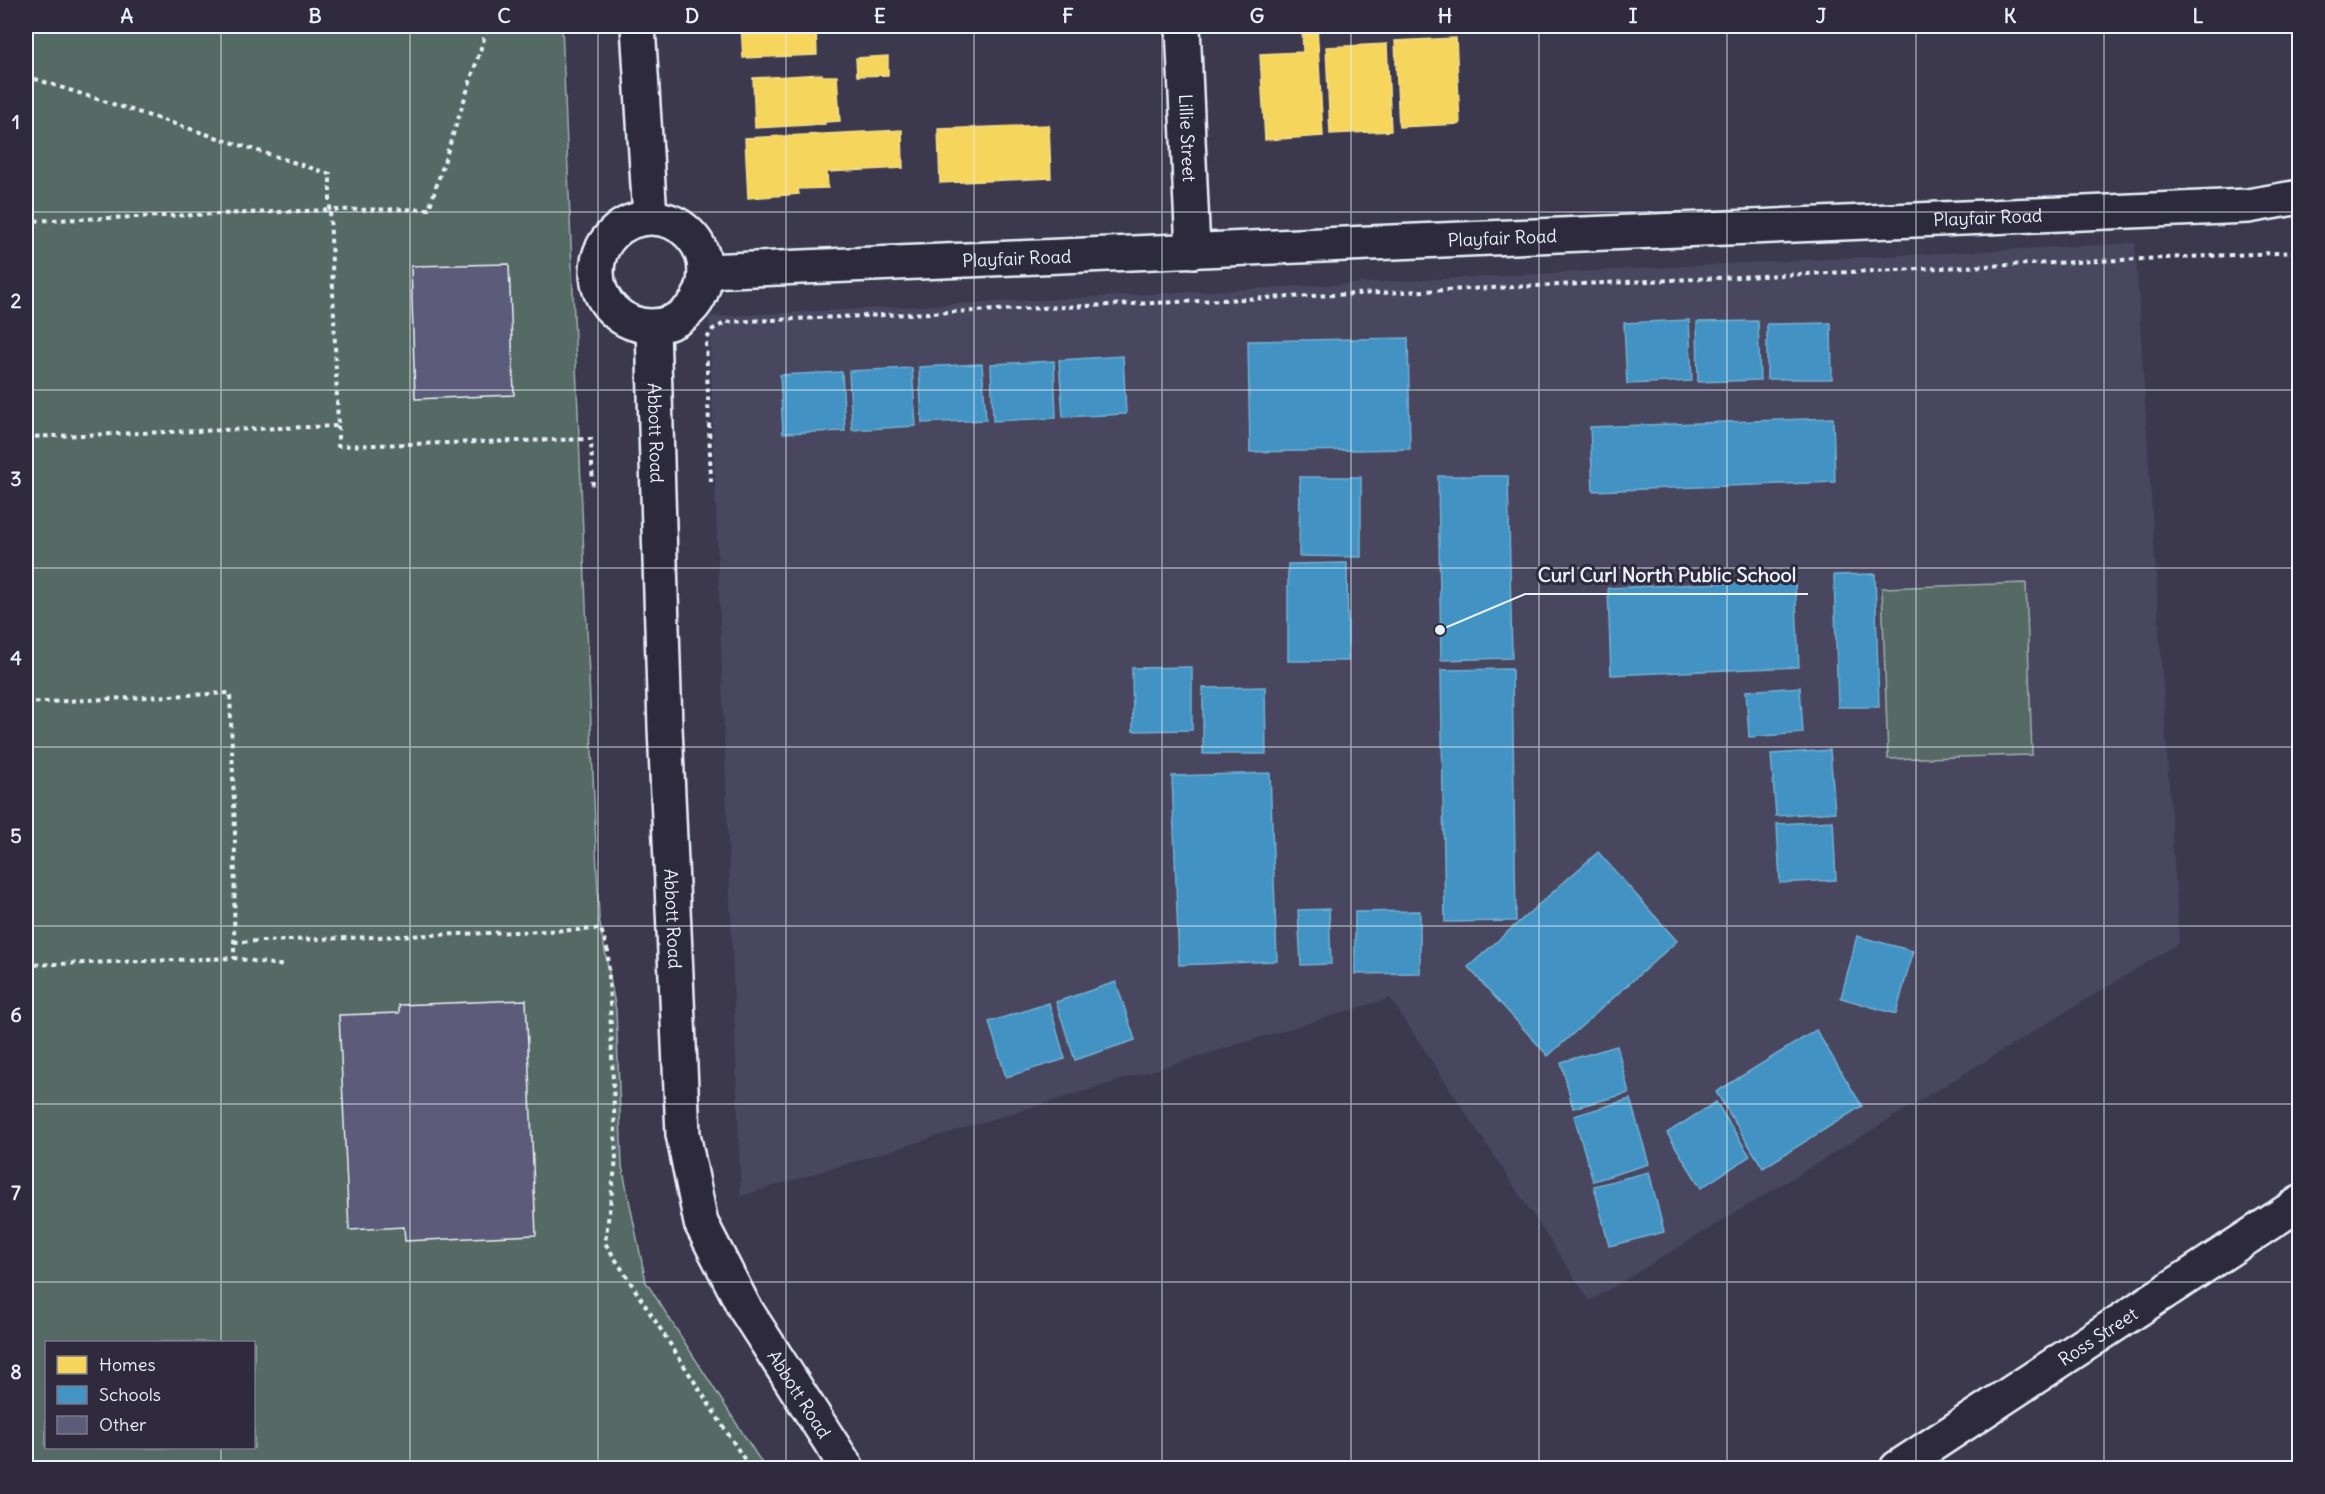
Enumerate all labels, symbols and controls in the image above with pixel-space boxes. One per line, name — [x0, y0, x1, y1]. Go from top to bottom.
text: A — [121, 3, 134, 28]
text: B — [308, 3, 322, 28]
text: C — [497, 3, 511, 28]
text: D — [685, 3, 699, 28]
text: E — [874, 3, 886, 28]
text: F — [1062, 3, 1074, 28]
text: G — [1250, 3, 1264, 28]
text: H — [1438, 3, 1452, 28]
text: I — [1629, 3, 1638, 28]
text: J — [1816, 3, 1827, 28]
text: K — [2004, 3, 2017, 28]
text: L — [2193, 3, 2204, 28]
street label: Lillie Street — [1175, 93, 1201, 182]
text: 1 — [12, 109, 20, 134]
street label: Playfair Road — [1933, 203, 2043, 231]
street label: Playfair Road — [1447, 224, 1558, 251]
street label: Playfair Road — [962, 244, 1072, 272]
text: 2 — [11, 288, 22, 313]
street label: Abbott Road — [643, 383, 669, 484]
text: 3 — [10, 466, 22, 491]
callout: Curl Curl North Public School — [1525, 556, 1808, 594]
text: Curl Curl North Public School — [1538, 562, 1796, 587]
text: 4 — [10, 645, 22, 670]
text: 5 — [10, 823, 22, 848]
street label: Abbott Road — [660, 868, 687, 970]
text: 6 — [10, 1002, 22, 1027]
text: 7 — [11, 1180, 21, 1205]
street label: Ross Street — [2054, 1302, 2142, 1371]
legend — [45, 1341, 255, 1449]
street label: Abbott Road — [763, 1346, 837, 1443]
text: Homes — [99, 1353, 156, 1376]
text: 8 — [10, 1359, 22, 1384]
text: Schools — [99, 1383, 161, 1406]
text: Other — [99, 1413, 147, 1436]

